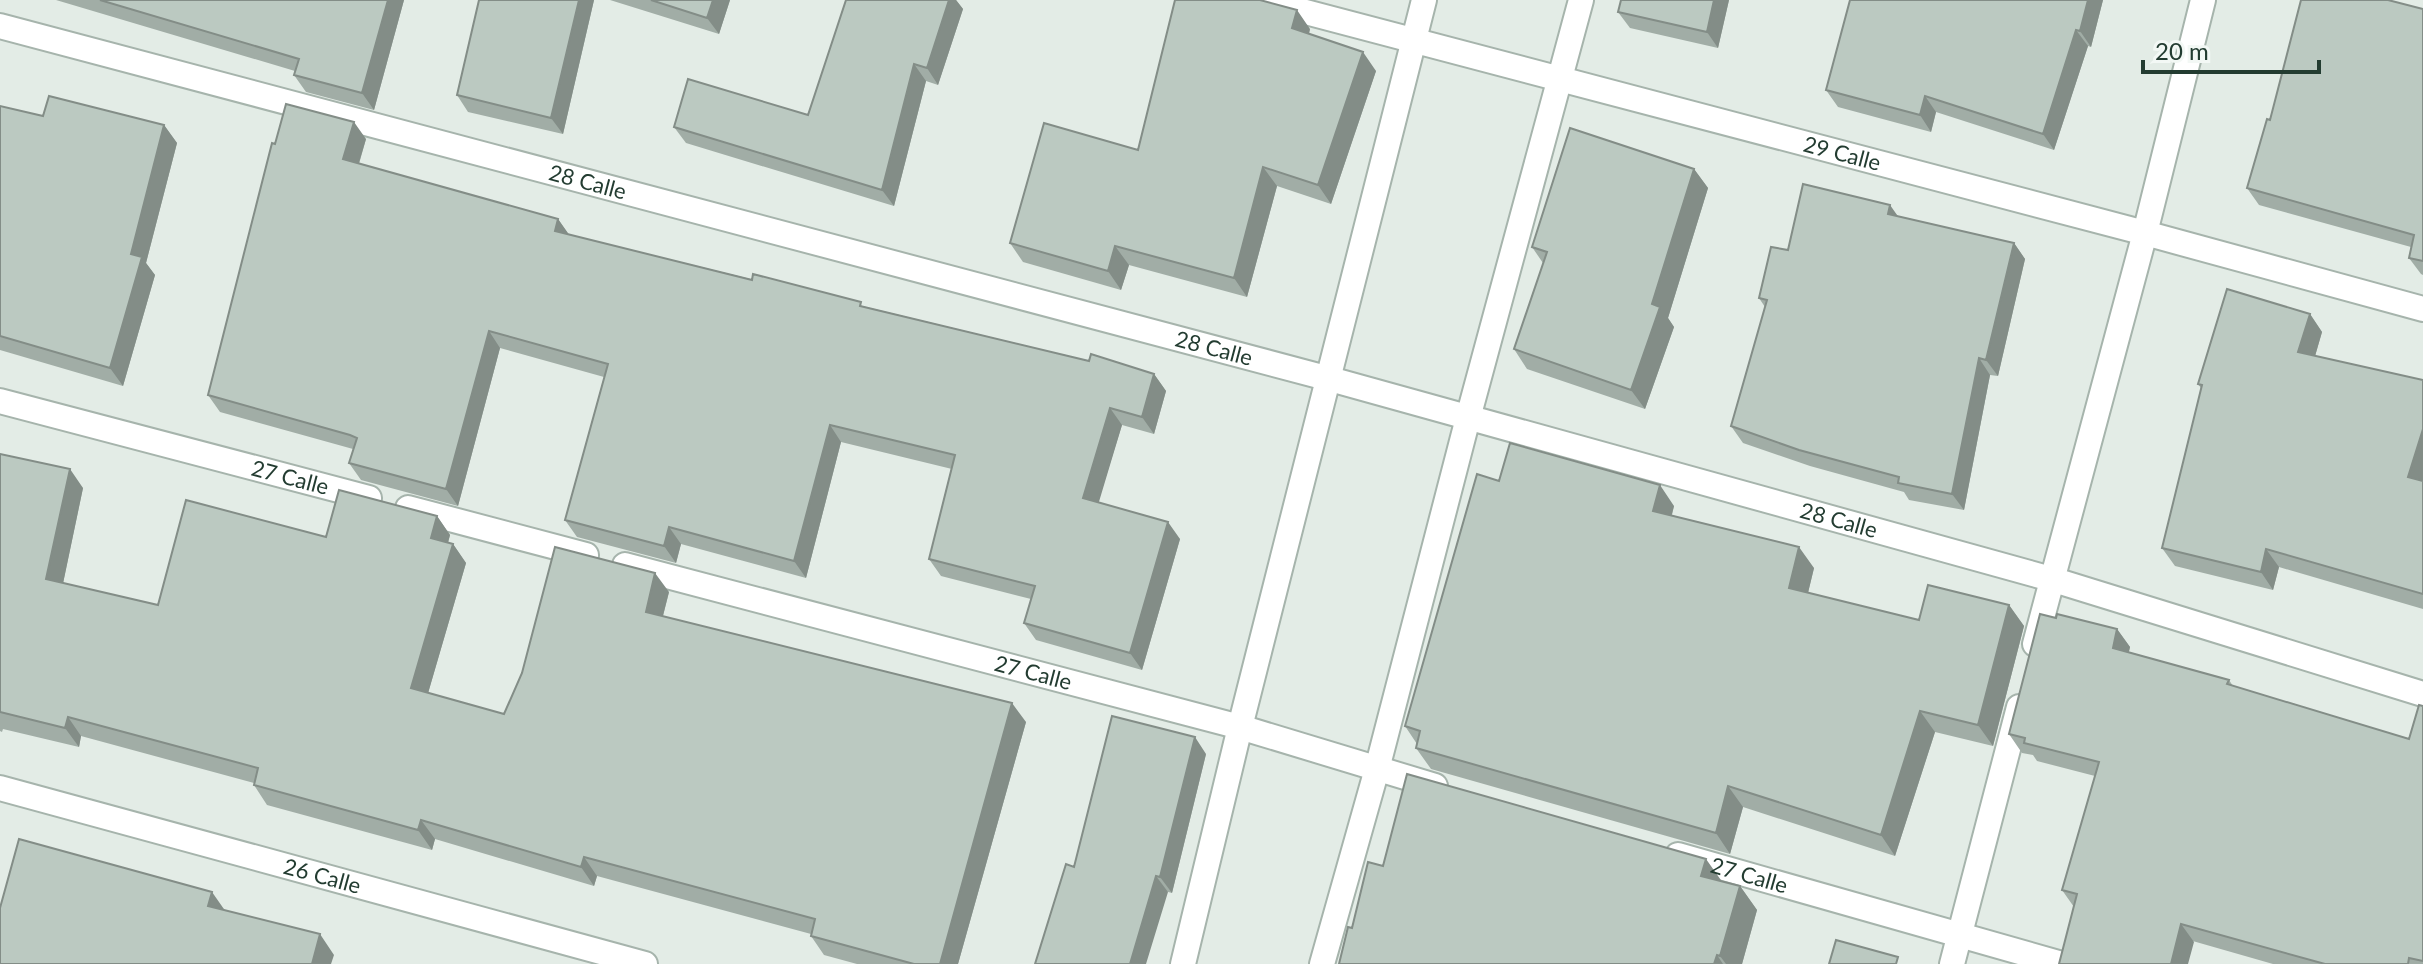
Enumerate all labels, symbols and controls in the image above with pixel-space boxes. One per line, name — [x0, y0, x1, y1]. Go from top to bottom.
scale bar — [2143, 24, 2319, 74]
text: 20 m — [2155, 36, 2209, 65]
street label: 29 Calle — [1801, 130, 1884, 176]
street label: 28 Calle — [546, 158, 629, 205]
street label: 28 Calle — [1173, 325, 1256, 371]
street label: 27 Calle — [249, 454, 332, 500]
street label: 28 Calle — [1797, 496, 1880, 543]
street label: 27 Calle — [992, 649, 1075, 695]
street label: 27 Calle — [1708, 851, 1791, 898]
street label: 26 Calle — [281, 852, 364, 899]

